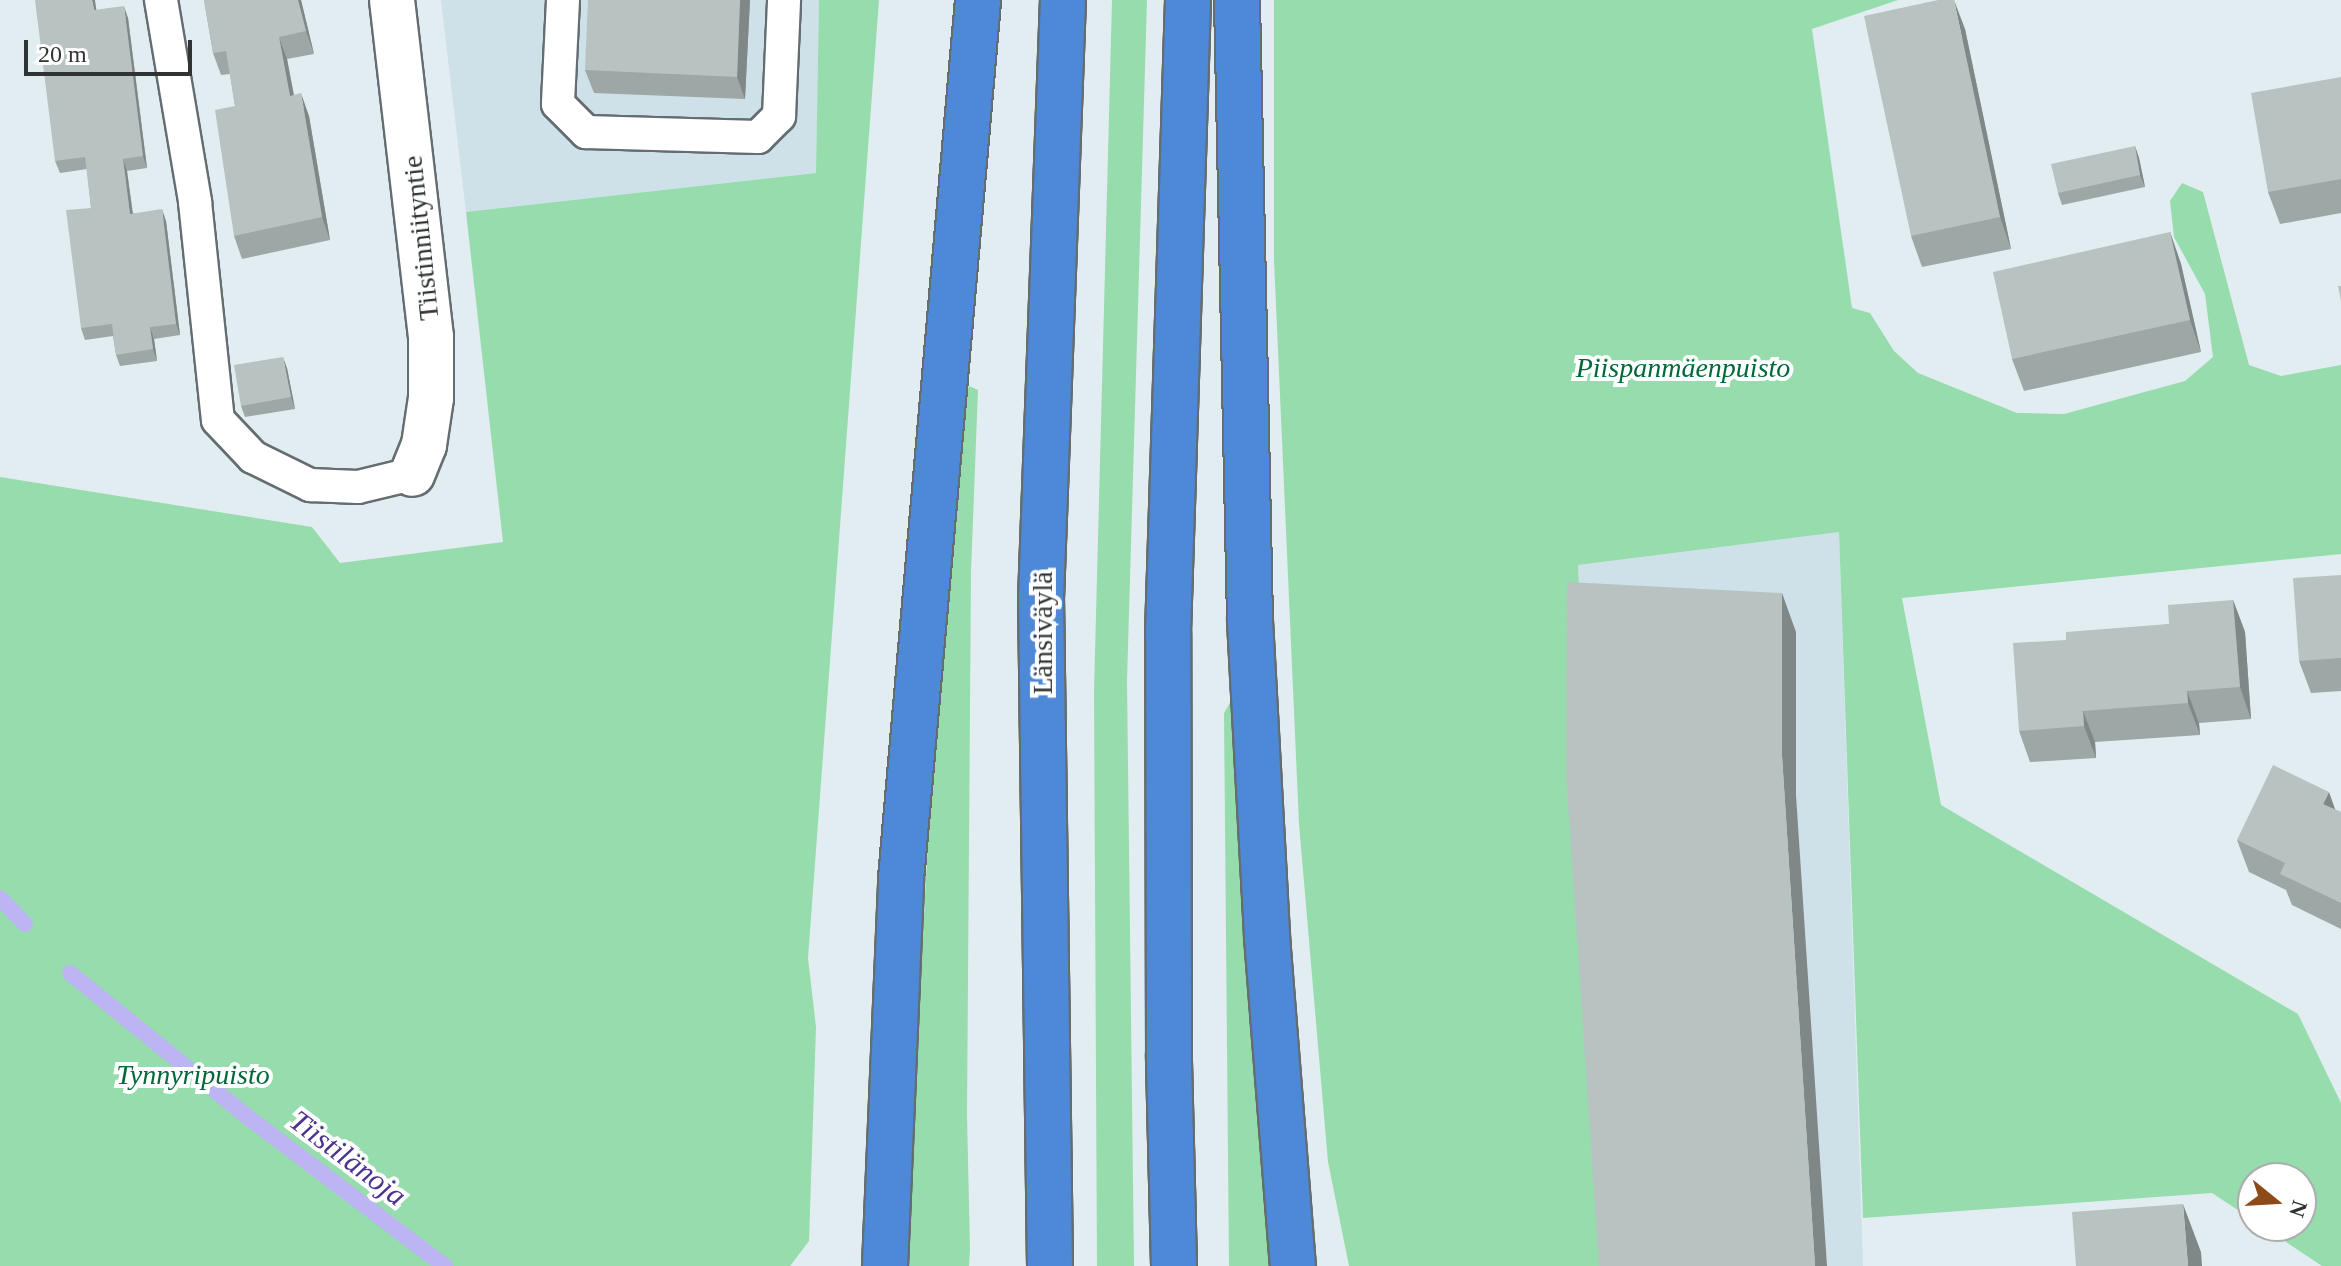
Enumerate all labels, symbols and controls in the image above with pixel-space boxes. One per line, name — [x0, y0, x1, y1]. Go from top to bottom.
scale bar — [28, 24, 196, 74]
text: 20 m — [38, 41, 87, 67]
street label: Tiistinniityntie — [396, 154, 446, 322]
park label: Piispanmäenpuisto — [1576, 351, 1790, 385]
street label: Länsiväylä — [1026, 572, 1060, 694]
park label: Tynnyripuisto — [116, 1058, 270, 1092]
water label: Tiistilänoja — [283, 1102, 413, 1214]
north arrow — [2237, 1162, 2317, 1242]
text: N — [2284, 1198, 2313, 1220]

